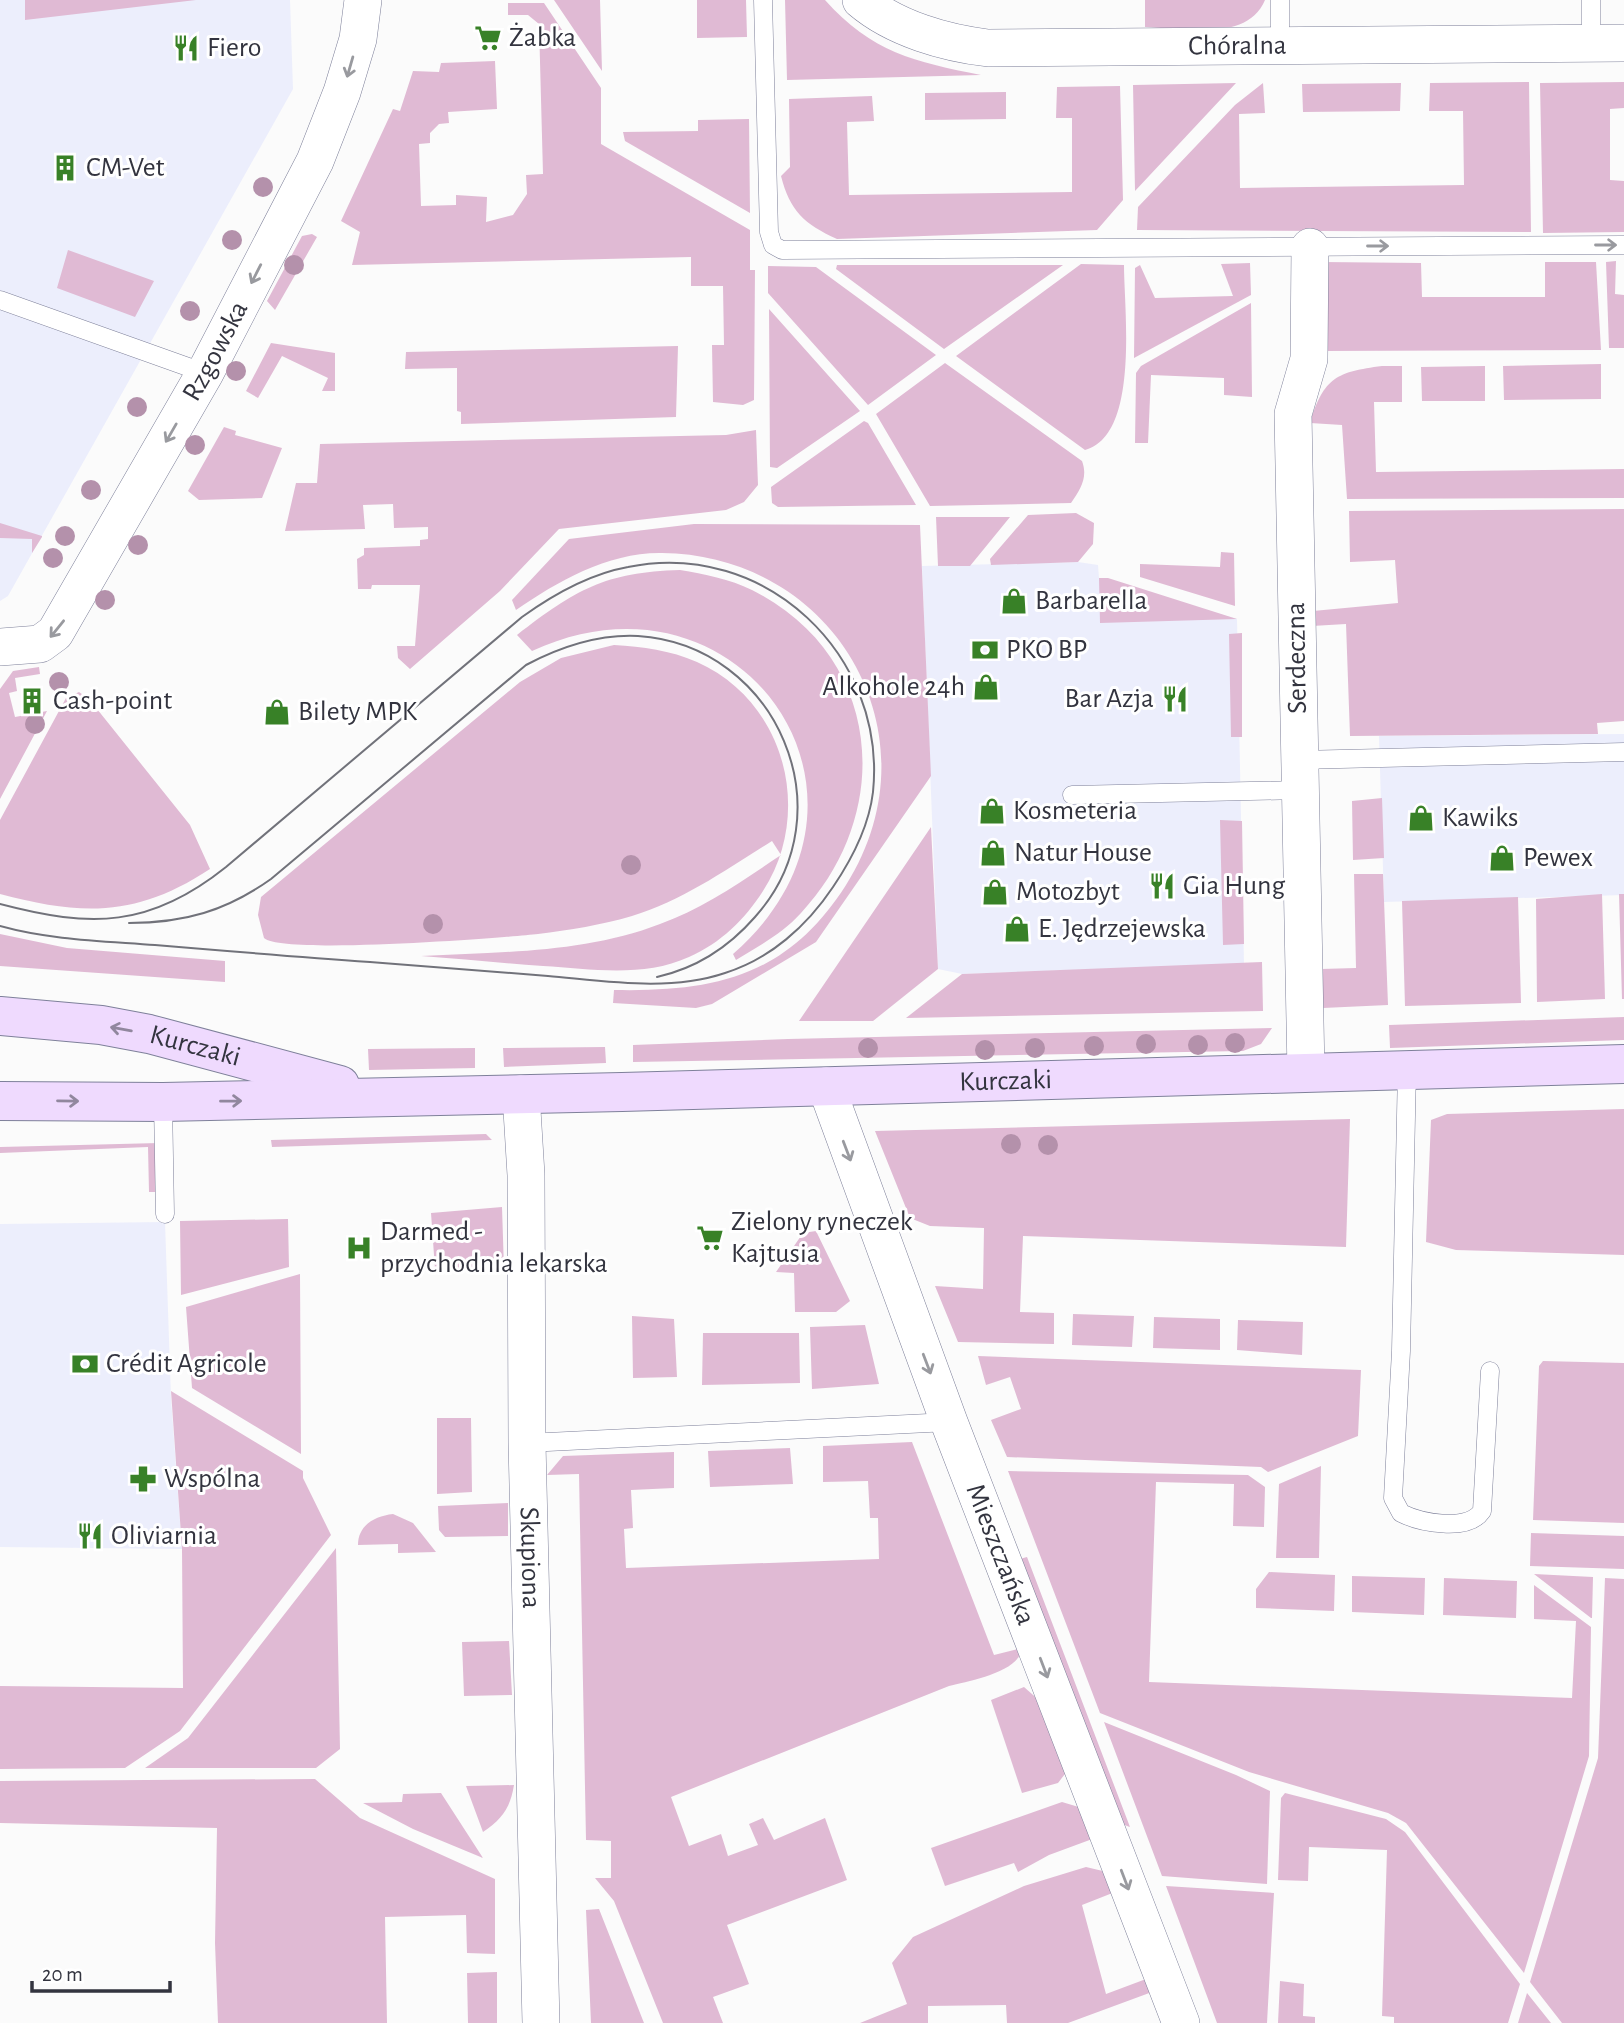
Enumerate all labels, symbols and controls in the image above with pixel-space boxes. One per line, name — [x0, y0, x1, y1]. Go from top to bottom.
place label: Żabka — [509, 22, 576, 52]
supermarket icon: Żabka — [473, 23, 503, 53]
street label: Chóralna — [1188, 32, 1287, 60]
restaurant icon: Fiero — [171, 33, 201, 63]
place label: Fiero — [207, 34, 262, 62]
one-way arrow — [342, 55, 355, 77]
building icon: CM-Vet — [50, 153, 80, 183]
place label: CM-Vet — [86, 154, 165, 182]
one-way arrow — [1594, 238, 1617, 252]
one-way arrow — [1367, 239, 1390, 253]
one-way arrow — [249, 263, 263, 283]
street label: Rzgowska — [178, 297, 254, 406]
one-way arrow — [164, 422, 178, 442]
shop icon: Barbarella — [999, 586, 1029, 616]
place label: Barbarella — [1035, 587, 1148, 615]
street label: Serdeczna — [1282, 602, 1312, 714]
one-way arrow — [49, 620, 65, 638]
bank icon: PKO BP — [970, 635, 1000, 665]
place label: PKO BP — [1006, 636, 1087, 664]
shop icon: Alkohole 24h — [971, 672, 1001, 702]
place label: Alkohole 24h — [822, 673, 965, 701]
restaurant icon: Bar Azja — [1160, 684, 1190, 714]
place label: Bar Azja — [1065, 685, 1154, 713]
building icon: Cash-point — [17, 686, 47, 716]
place label: Cash-point — [53, 687, 172, 715]
shop icon: Bilety MPK — [262, 697, 292, 727]
place label: Bilety MPK — [298, 698, 418, 726]
shop icon: Kosmeteria — [977, 796, 1007, 826]
place label: Kosmeteria — [1013, 797, 1137, 825]
shop icon: Kawiks — [1406, 803, 1436, 833]
place label: Kawiks — [1442, 804, 1518, 832]
shop icon: Natur House — [978, 838, 1008, 868]
place label: Natur House — [1014, 839, 1152, 867]
shop icon: Pewex — [1487, 843, 1517, 873]
place label: Pewex — [1523, 844, 1593, 872]
restaurant icon: Gia Hung — [1147, 871, 1177, 901]
place label: Gia Hung — [1183, 872, 1285, 900]
shop icon: Motozbyt — [980, 877, 1010, 907]
place label: Motozbyt — [1016, 878, 1120, 906]
shop icon: E. Jędrzejewska — [1002, 914, 1032, 944]
place label: E. Jędrzejewska — [1038, 915, 1206, 943]
street label: Kurczaki — [147, 1021, 244, 1072]
one-way arrow — [111, 1022, 133, 1035]
street label: Kurczaki — [959, 1066, 1052, 1097]
one-way arrow — [56, 1094, 79, 1108]
one-way arrow — [219, 1094, 242, 1108]
one-way arrow — [842, 1139, 855, 1161]
place label: Zielony ryneczek Kajtusia — [731, 1208, 913, 1268]
place label: Darmed - przychodnia lekarska — [380, 1218, 608, 1278]
supermarket icon: Zielony ryneczek Kajtusia — [695, 1223, 725, 1253]
hospital icon: Darmed - przychodnia lekarska — [344, 1233, 374, 1263]
bank icon: Crédit Agricole — [70, 1349, 100, 1379]
place label: Crédit Agricole — [106, 1350, 267, 1378]
one-way arrow — [922, 1352, 935, 1374]
pharmacy icon: Wspólna — [128, 1464, 158, 1494]
place label: Wspólna — [164, 1465, 260, 1493]
street label: Mieszczańska — [960, 1480, 1040, 1629]
street label: Skupiona — [515, 1507, 545, 1609]
restaurant icon: Oliviarnia — [75, 1521, 105, 1551]
place label: Oliviarnia — [111, 1522, 217, 1550]
one-way arrow — [1038, 1656, 1051, 1678]
one-way arrow — [1120, 1868, 1133, 1890]
scale bar — [32, 1950, 170, 1994]
text: 20 m — [42, 1964, 83, 1985]

